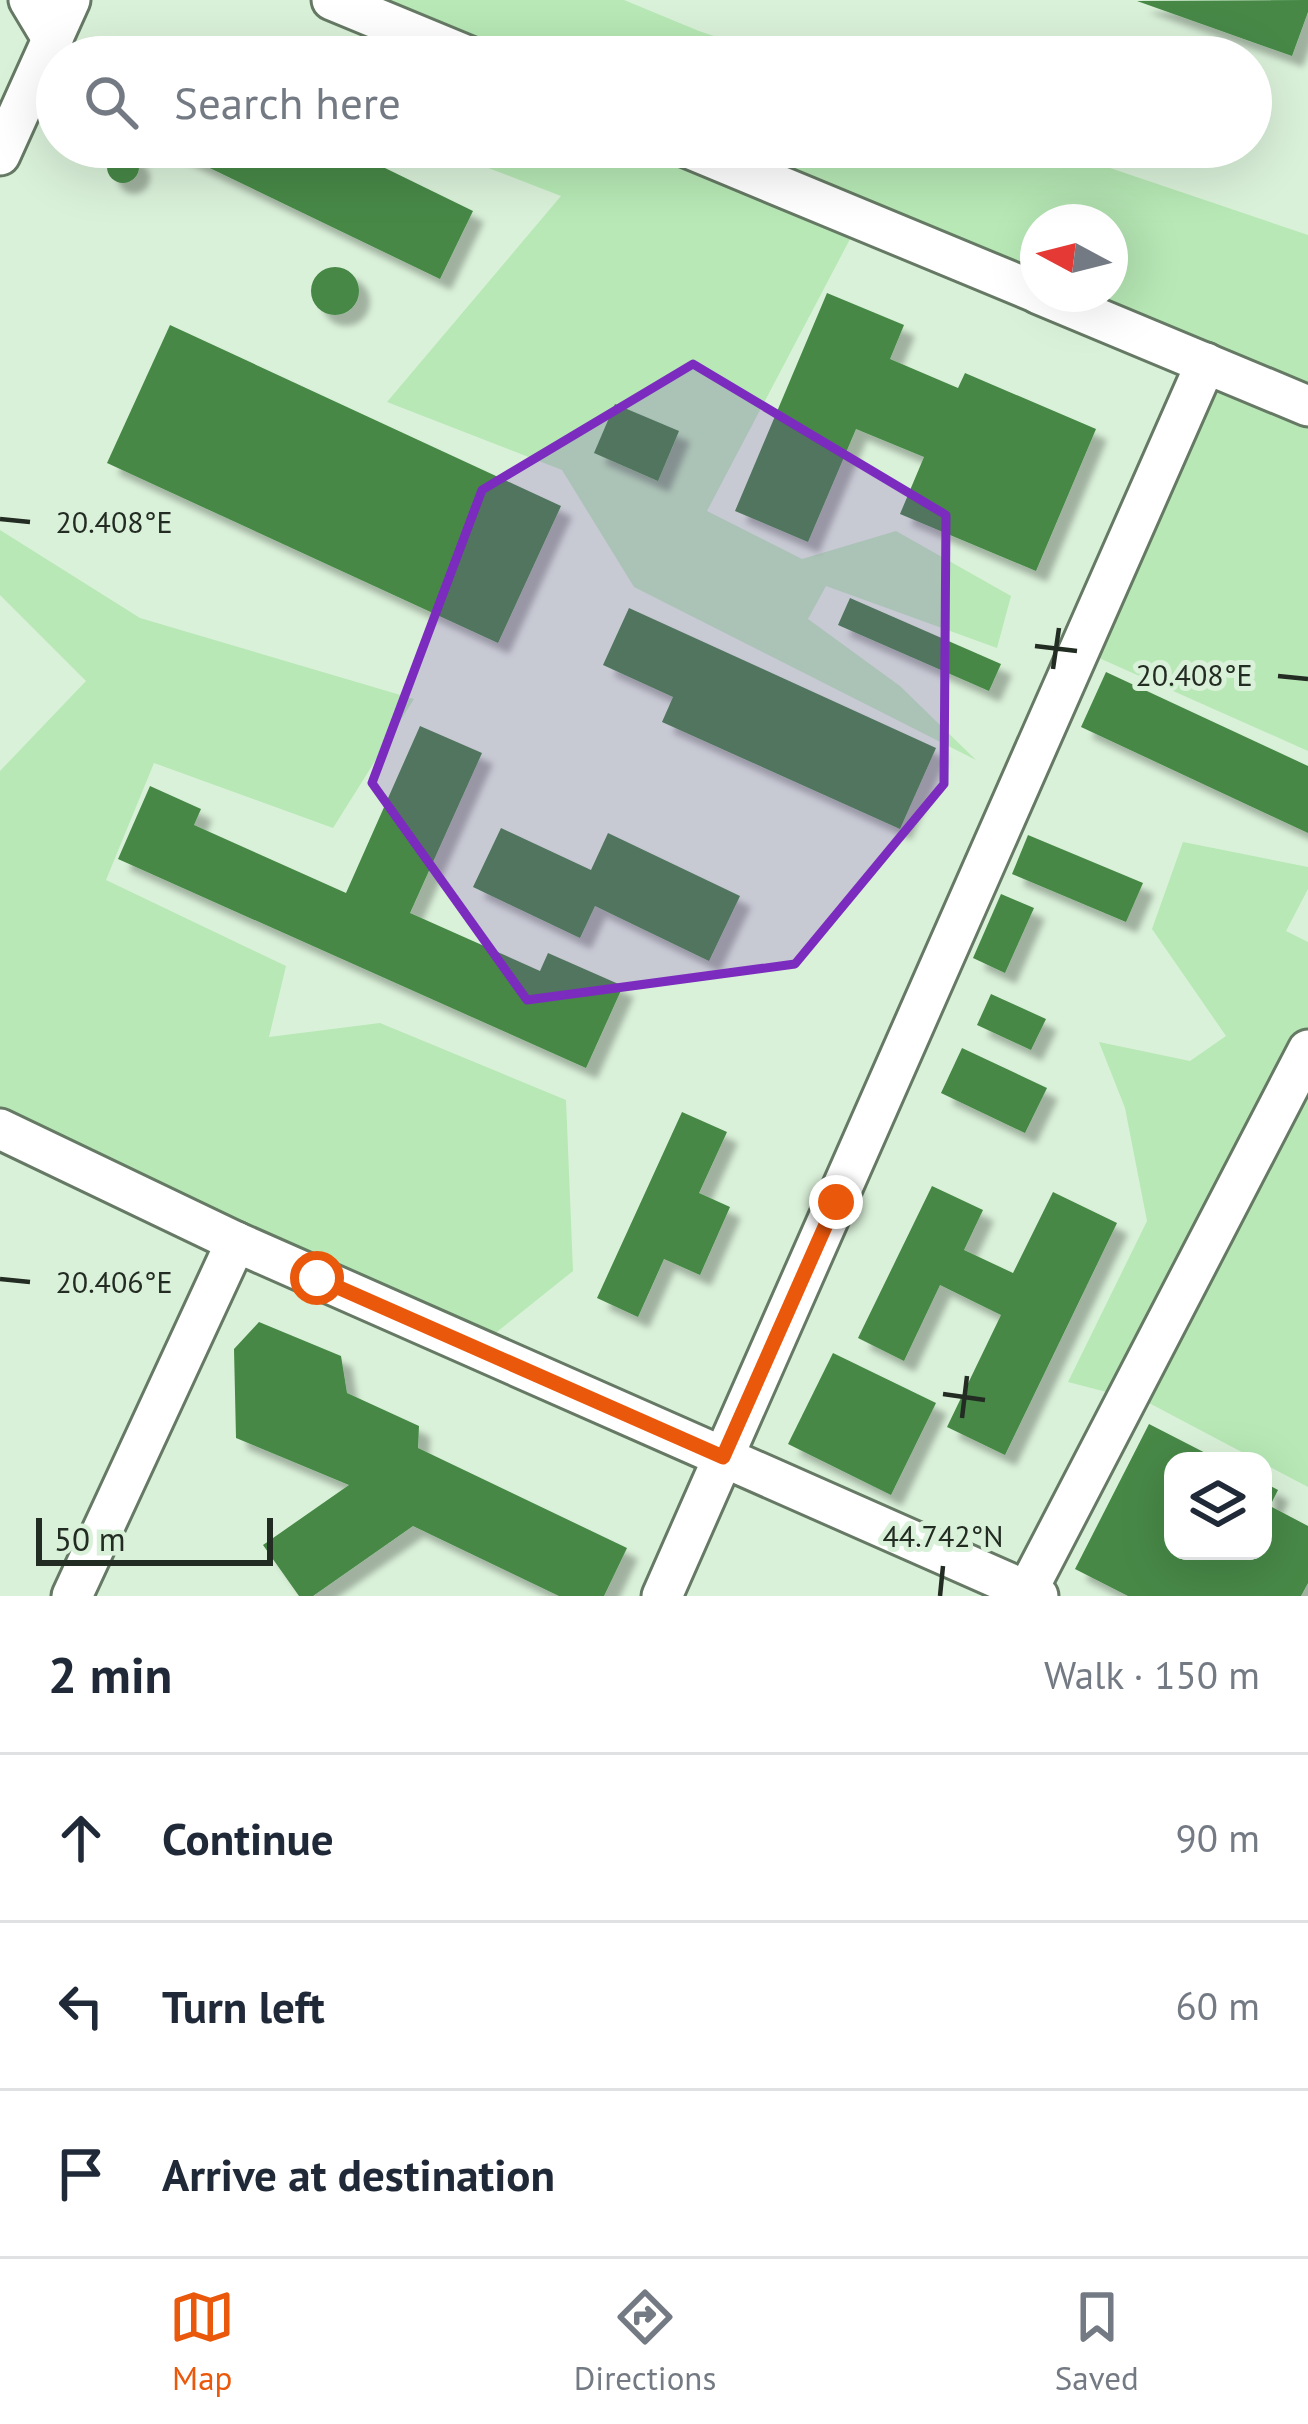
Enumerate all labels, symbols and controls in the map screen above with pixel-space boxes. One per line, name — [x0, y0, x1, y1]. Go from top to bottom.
search box — [36, 36, 1272, 168]
icon: search — [78, 69, 144, 135]
text: Search here — [174, 73, 401, 131]
north arrow — [1020, 204, 1128, 312]
text: 20.408°E — [56, 502, 173, 541]
text: 20.408°E — [1136, 655, 1253, 694]
route end — [809, 1175, 863, 1229]
route start — [290, 1251, 344, 1305]
text: 20.406°E — [56, 1262, 173, 1301]
map controls — [1164, 1452, 1272, 1560]
button: layers — [1164, 1452, 1272, 1560]
scale bar — [36, 1512, 273, 1565]
text: 44.742°N — [882, 1516, 1004, 1555]
text: 50 m — [54, 1517, 126, 1560]
text: 2 min — [48, 1641, 172, 1707]
text: Walk · 150 m — [1044, 1649, 1260, 1700]
icon: ahead — [48, 1805, 114, 1871]
text: Continue — [162, 1809, 334, 1867]
text: 90 m — [1175, 1812, 1260, 1863]
icon: left — [48, 1973, 114, 2039]
text: Turn left — [162, 1977, 325, 2035]
text: 60 m — [1175, 1980, 1260, 2031]
icon: arrive — [48, 2141, 114, 2207]
text: Arrive at destination — [162, 2145, 555, 2203]
tab: Map — [169, 2284, 235, 2399]
tab: Directions — [574, 2284, 716, 2399]
tab: Saved — [1055, 2284, 1139, 2399]

